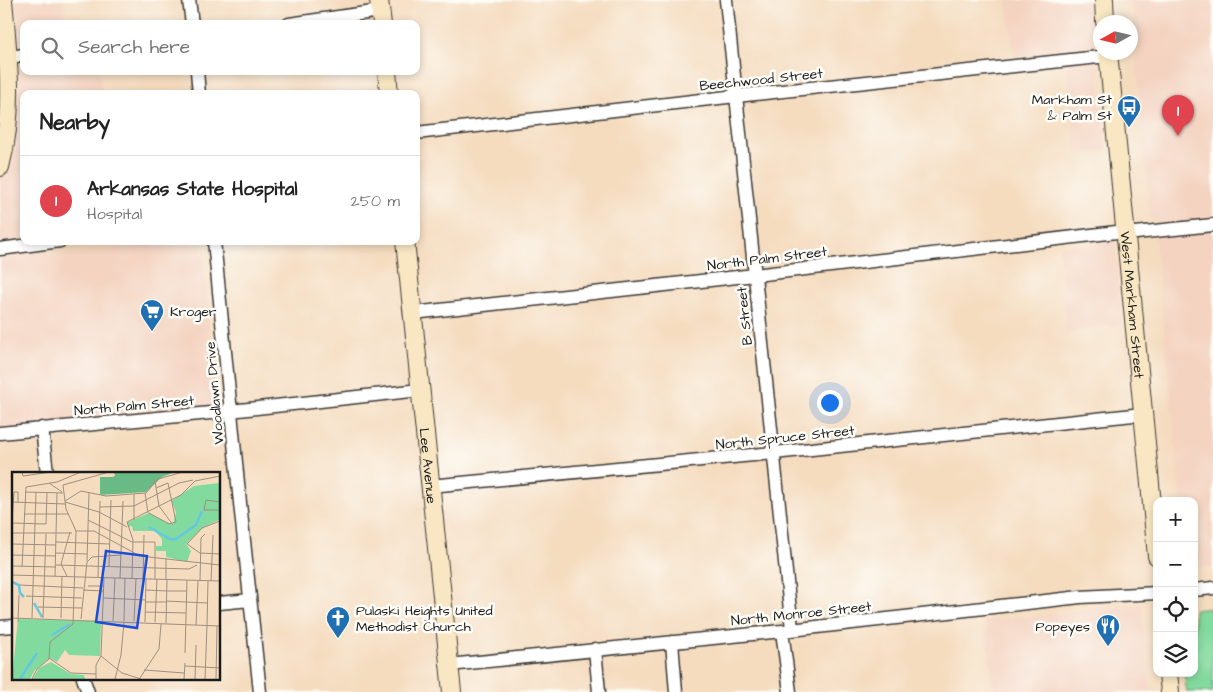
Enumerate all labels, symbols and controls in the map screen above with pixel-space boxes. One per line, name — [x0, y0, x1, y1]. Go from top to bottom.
north arrow — [1093, 15, 1138, 60]
search box — [20, 20, 420, 75]
icon: search — [38, 34, 66, 62]
text: Search here — [78, 34, 190, 61]
street label: Beechwood Street — [698, 64, 824, 96]
place label: Markham St & Palm St — [1032, 90, 1112, 126]
bus stop icon: Markham St & Palm St — [1116, 94, 1142, 128]
pin: 1 — [1162, 95, 1194, 136]
text: Nearby — [40, 108, 110, 137]
text: Arkansas State Hospital — [87, 176, 297, 203]
text: 1 — [55, 190, 57, 212]
text: 250 m — [351, 190, 400, 212]
text: Hospital — [87, 203, 142, 225]
street label: West Markham Street — [1114, 230, 1149, 380]
street label: North Palm Street — [706, 242, 828, 276]
street label: B Street — [732, 285, 758, 346]
supermarket icon: Kroger — [139, 298, 165, 332]
place label: Kroger — [170, 302, 217, 322]
street label: Woodlawn Drive — [201, 340, 229, 445]
your location — [817, 390, 843, 416]
street label: North Palm Street — [73, 391, 195, 421]
street label: North Spruce Street — [715, 421, 856, 455]
street label: Lee Avenue — [414, 427, 441, 505]
inset map — [12, 472, 220, 680]
map controls — [1153, 497, 1198, 677]
button: + — [1153, 497, 1198, 542]
button: − — [1153, 542, 1198, 587]
button: locate — [1153, 587, 1198, 632]
street label: North Monroe Street — [730, 597, 873, 631]
place label: Pulaski Heights United Methodist Church — [356, 601, 493, 637]
church icon: Pulaski Heights United Methodist Church — [325, 605, 351, 639]
restaurant icon: Popeyes — [1095, 613, 1121, 647]
place label: Popeyes — [1036, 617, 1090, 637]
button: layers — [1153, 632, 1198, 677]

